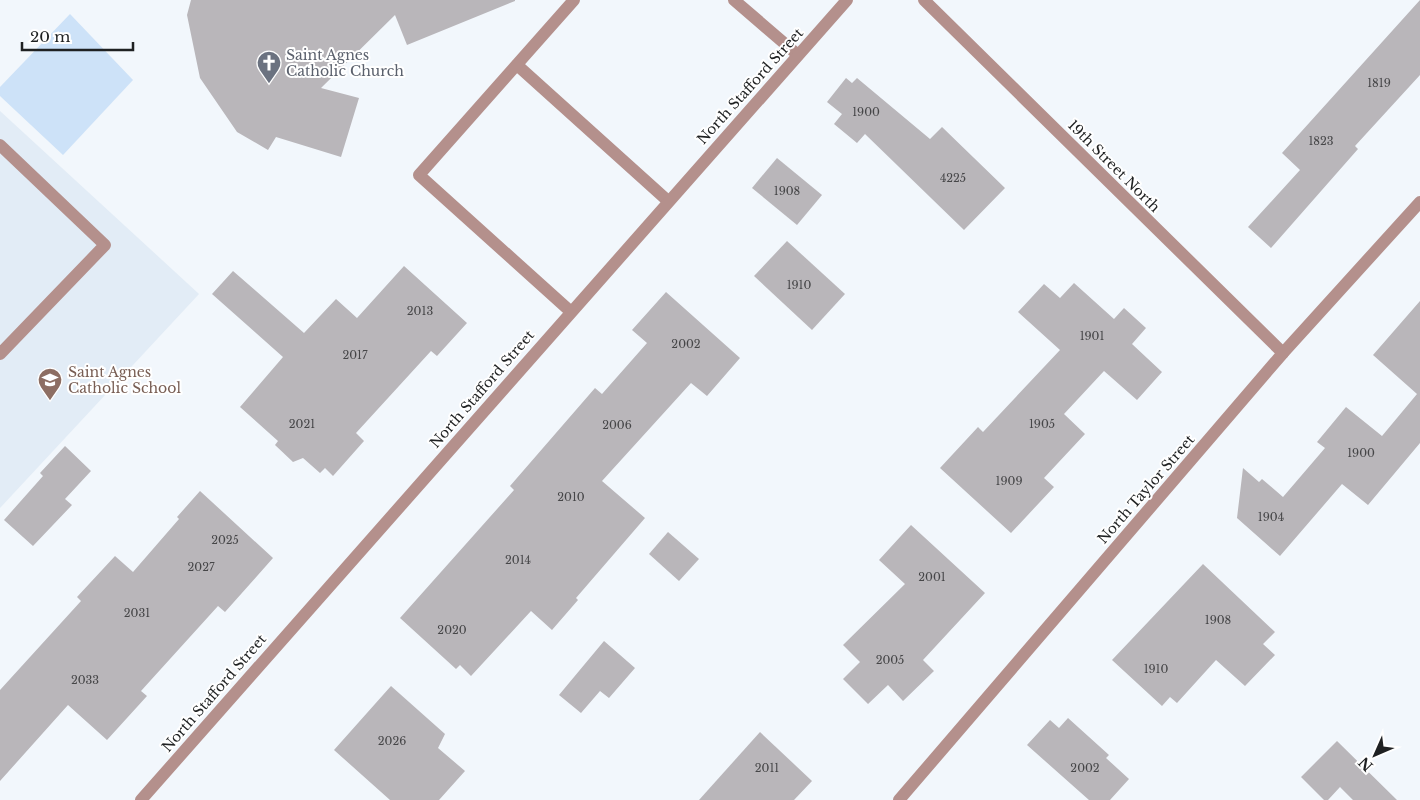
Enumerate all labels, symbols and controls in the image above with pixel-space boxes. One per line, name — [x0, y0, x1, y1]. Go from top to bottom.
scale bar — [22, 20, 134, 52]
street label: North Stafford Street — [693, 24, 807, 148]
text: 20 m — [30, 27, 70, 46]
place label: Saint Agnes Catholic Church — [286, 46, 404, 80]
church icon: Saint Agnes Catholic Church — [256, 50, 282, 84]
house number: 1819 — [1367, 76, 1391, 90]
house number: 1900 — [852, 105, 880, 119]
street label: 19th Street North — [1064, 116, 1164, 216]
house number: 1823 — [1308, 134, 1334, 148]
house number: 4225 — [940, 171, 966, 185]
house number: 1908 — [774, 184, 800, 198]
house number: 1910 — [787, 278, 812, 292]
house number: 2013 — [407, 304, 433, 318]
street label: North Stafford Street — [426, 326, 539, 452]
house number: 1901 — [1080, 329, 1104, 343]
house number: 2002 — [671, 337, 701, 351]
house number: 2017 — [342, 348, 368, 362]
place label: Saint Agnes Catholic School — [68, 363, 181, 397]
school or university icon: Saint Agnes Catholic School — [37, 367, 63, 401]
house number: 2021 — [289, 417, 315, 431]
house number: 1905 — [1029, 417, 1055, 431]
house number: 2006 — [602, 418, 632, 432]
street label: North Taylor Street — [1094, 430, 1199, 547]
house number: 1900 — [1347, 446, 1375, 460]
house number: 1909 — [996, 474, 1022, 488]
house number: 2010 — [557, 490, 585, 504]
house number: 1904 — [1258, 510, 1284, 524]
house number: 2025 — [211, 533, 239, 547]
house number: 2014 — [505, 553, 531, 567]
house number: 2027 — [188, 560, 215, 574]
house number: 2001 — [918, 570, 946, 584]
house number: 2031 — [124, 606, 150, 620]
house number: 1908 — [1205, 613, 1231, 627]
house number: 2020 — [437, 623, 467, 637]
street label: North Stafford Street — [158, 630, 271, 756]
house number: 2005 — [876, 653, 904, 667]
house number: 1910 — [1144, 662, 1169, 676]
house number: 2033 — [71, 673, 99, 687]
north arrow — [1350, 730, 1400, 780]
house number: 2026 — [378, 734, 406, 748]
text: N — [1355, 753, 1377, 775]
house number: 2011 — [755, 761, 779, 775]
house number: 2002 — [1070, 761, 1100, 775]

